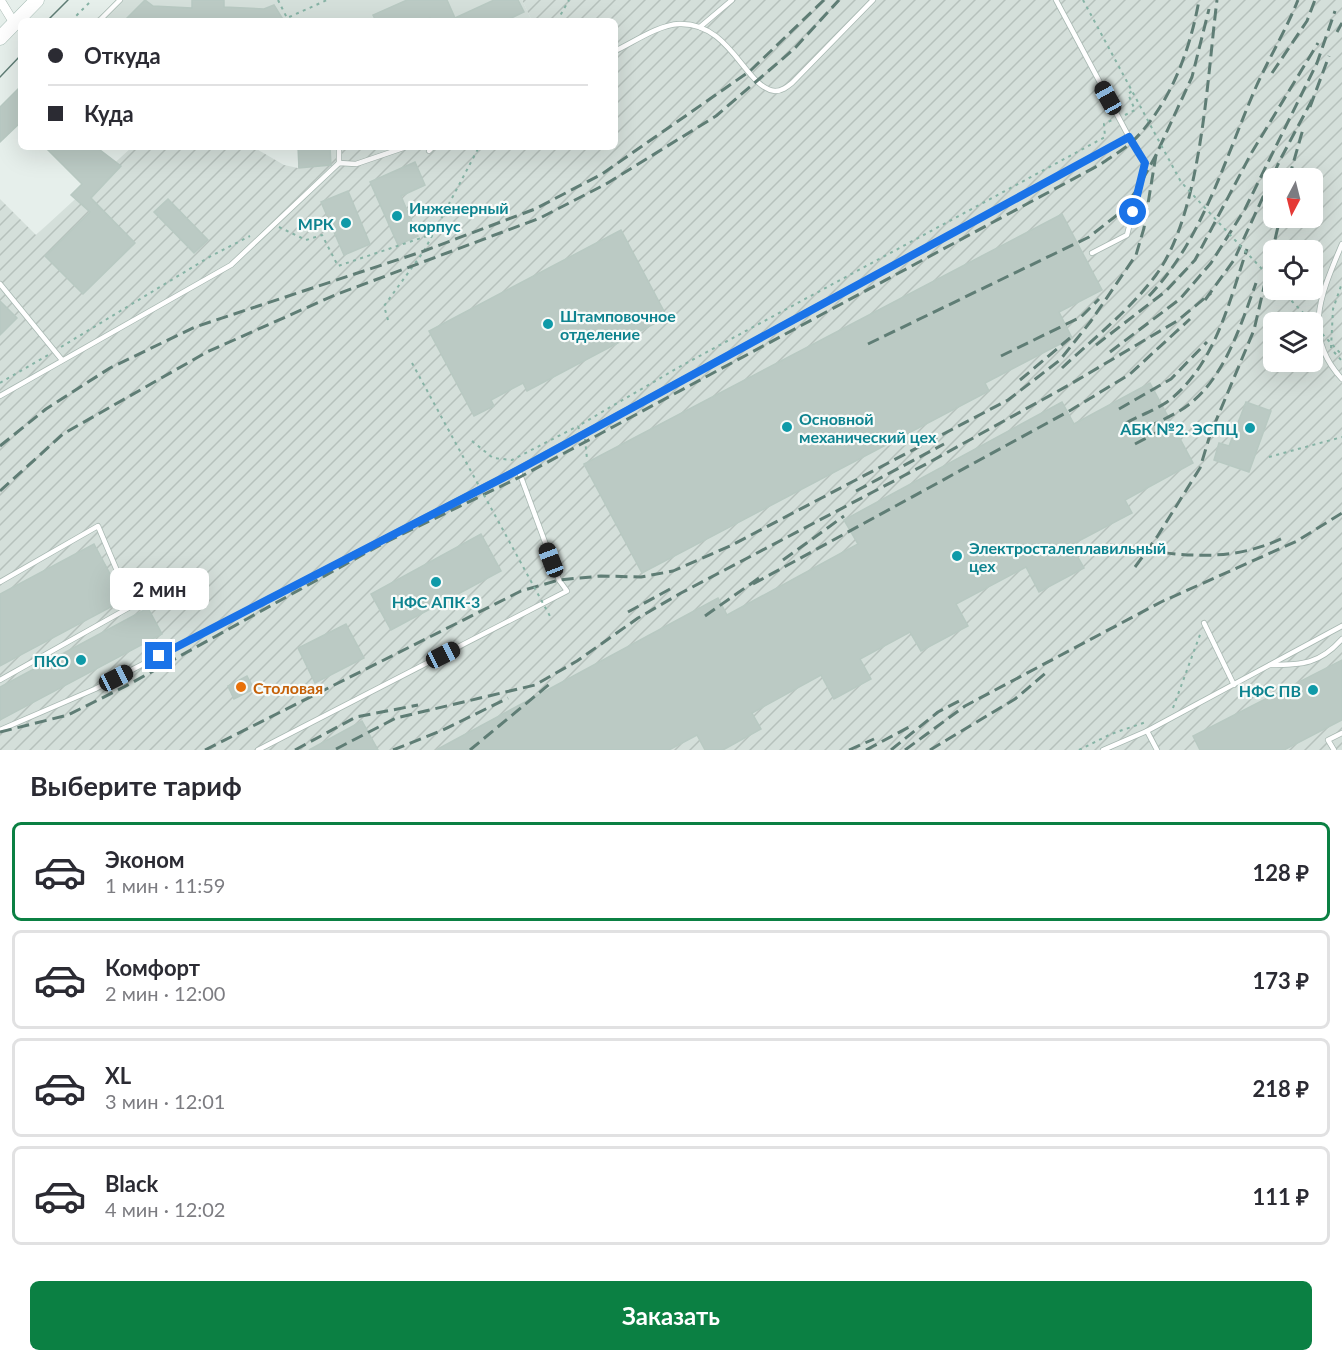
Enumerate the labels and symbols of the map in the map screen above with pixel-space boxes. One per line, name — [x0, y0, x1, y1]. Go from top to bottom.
car — [1091, 78, 1125, 118]
north arrow — [1263, 168, 1323, 228]
place label: Инженерный корпус — [409, 198, 509, 235]
route start — [1119, 198, 1146, 225]
marker: Инженерный корпус — [390, 209, 404, 223]
place label: МРК — [298, 214, 335, 233]
marker: МРК — [339, 216, 353, 230]
place label: Штамповочное отделение — [560, 306, 676, 343]
marker: Штамповочное отделение — [541, 317, 555, 331]
place label: Основной механический цех — [799, 409, 937, 446]
place label: АБК №2. ЭСПЦ — [1119, 419, 1238, 438]
marker: Основной механический цех — [780, 420, 794, 434]
marker: АБК №2. ЭСПЦ — [1243, 421, 1257, 435]
place label: Электросталеплавильный цех — [969, 538, 1166, 575]
car — [536, 540, 566, 580]
marker: Электросталеплавильный цех — [950, 549, 964, 563]
callout: 2 мин — [110, 569, 208, 611]
marker: НФС АПК-3 — [429, 575, 443, 589]
place label: НФС АПК-3 — [392, 592, 480, 611]
car — [423, 639, 463, 671]
route end — [145, 642, 172, 669]
place label: ПКО — [33, 651, 69, 670]
marker: ПКО — [74, 653, 88, 667]
car — [96, 662, 136, 694]
place label: Столовая — [253, 678, 323, 697]
marker: Столовая — [234, 680, 248, 694]
place label: НФС ПВ — [1239, 681, 1301, 700]
marker: НФС ПВ — [1306, 683, 1320, 697]

